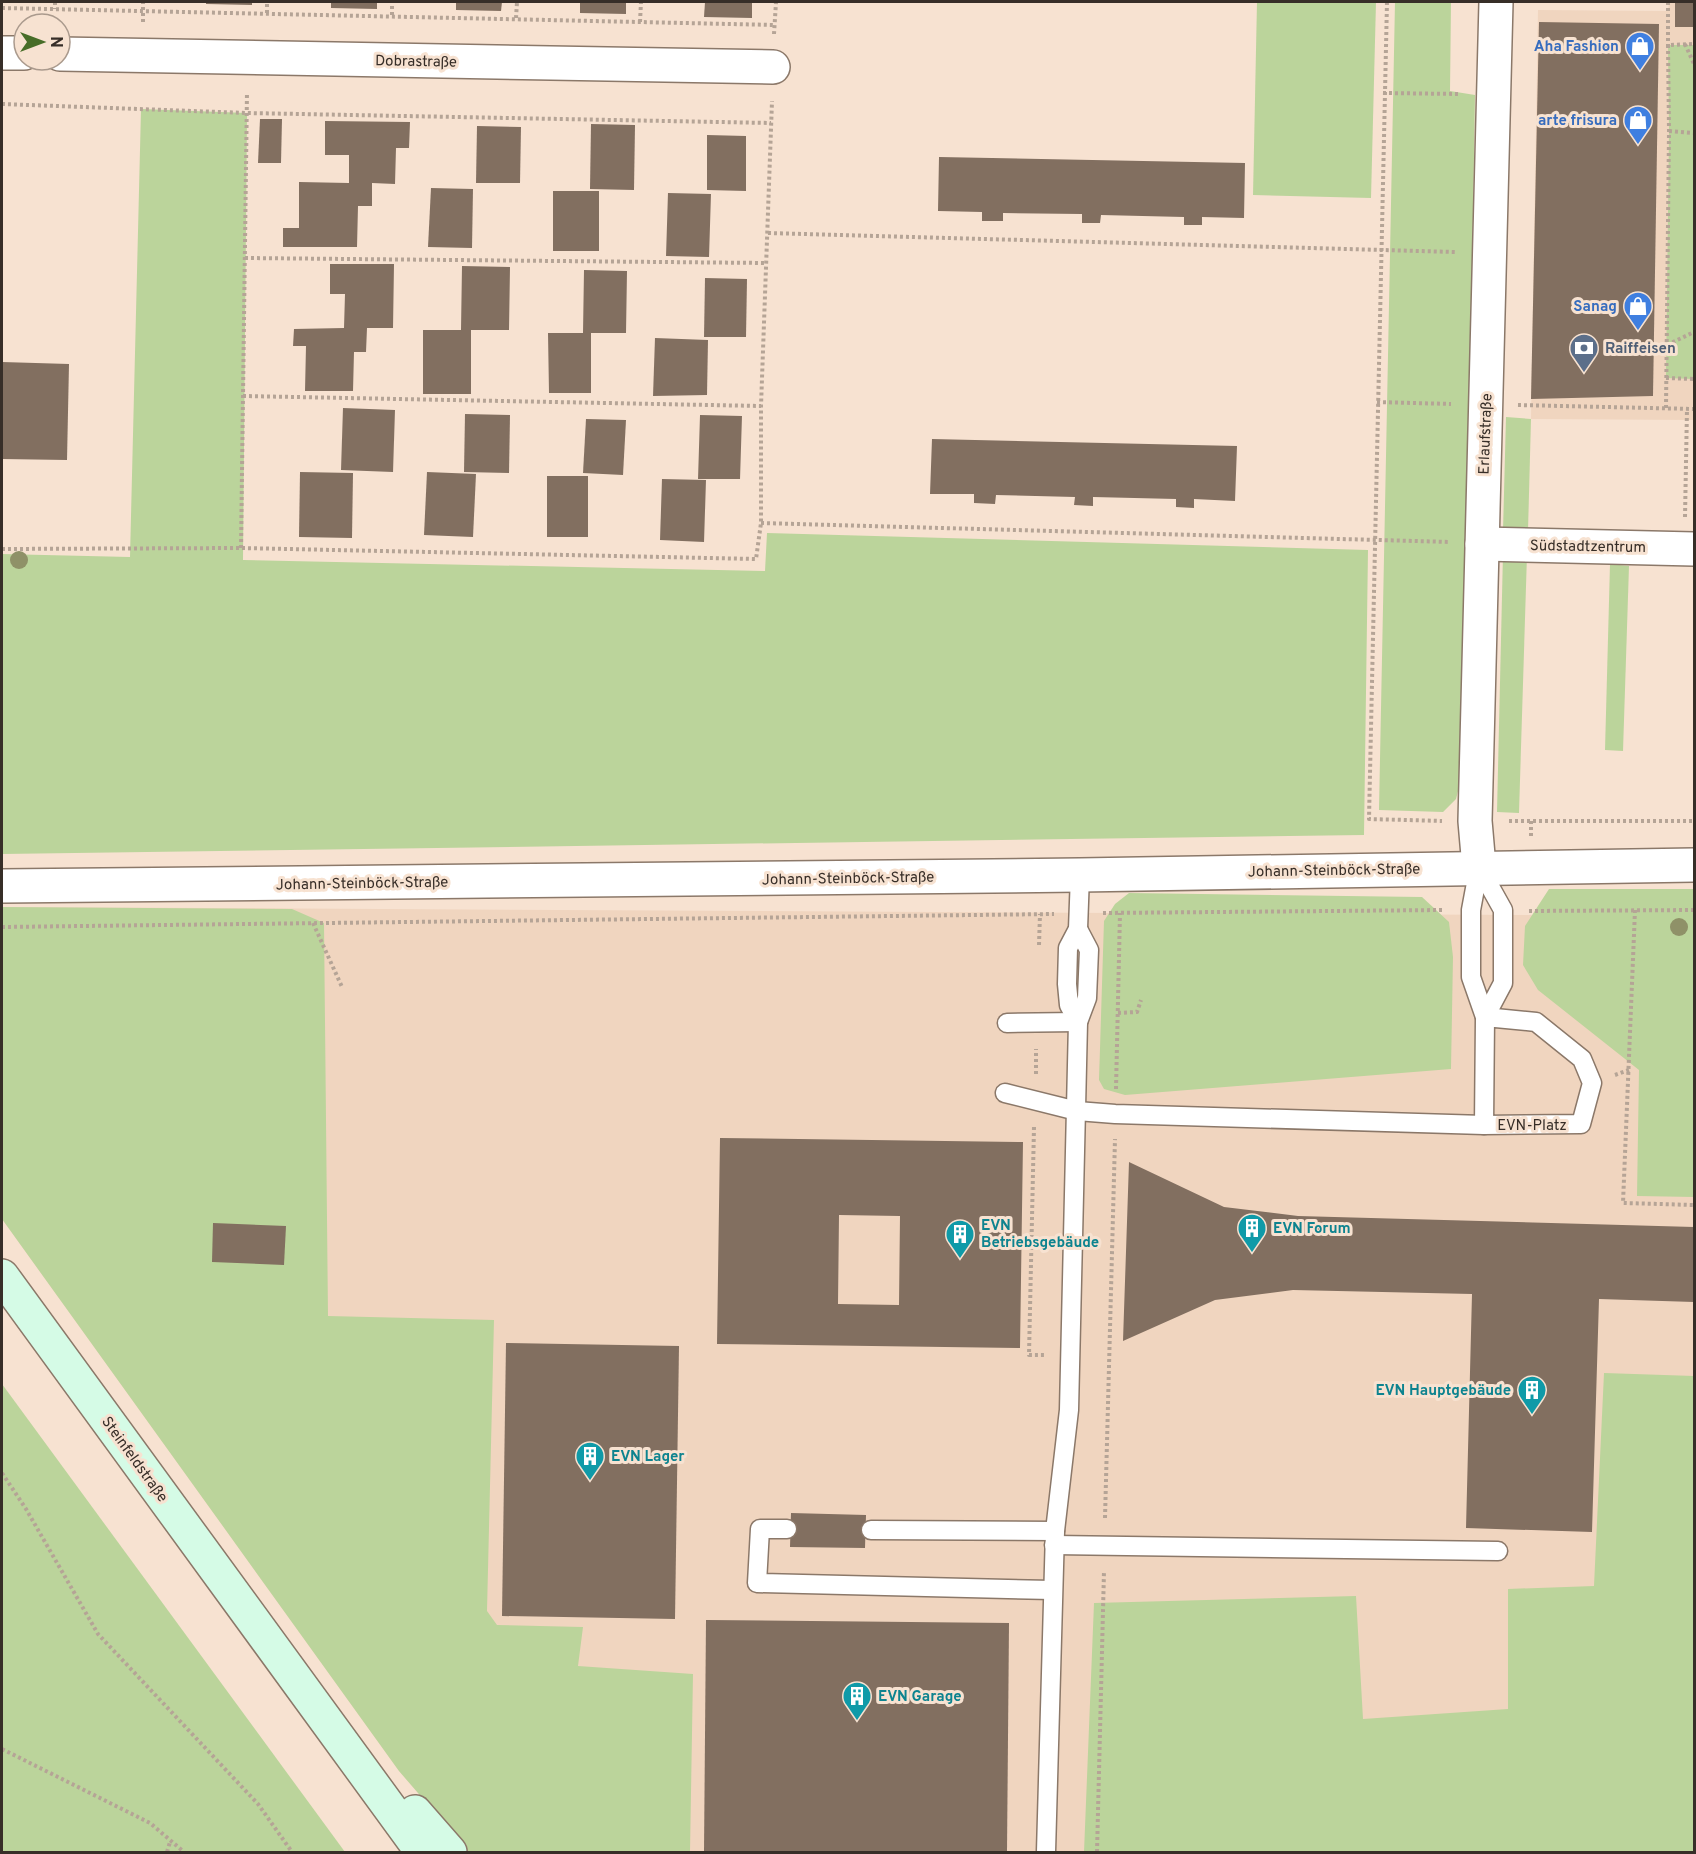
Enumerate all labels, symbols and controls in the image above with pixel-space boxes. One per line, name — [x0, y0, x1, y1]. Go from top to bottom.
north arrow — [12, 12, 72, 72]
shop icon: Aha Fashion — [1624, 30, 1656, 72]
text: N — [45, 36, 65, 48]
place label: Aha Fashion — [1534, 38, 1619, 57]
street label: Dobrastraße — [375, 52, 457, 73]
shop icon: arte frisura — [1622, 104, 1654, 146]
place label: arte frisura — [1538, 112, 1617, 131]
shop icon: Sanag — [1622, 290, 1654, 332]
place label: Sanag — [1573, 298, 1617, 317]
bank icon: Raiffeisen — [1568, 332, 1600, 374]
place label: Raiffeisen — [1605, 340, 1676, 359]
street label: Erlaufstraße — [1476, 393, 1497, 475]
street label: Südstadtzentrum — [1530, 537, 1646, 558]
street label: Johann-Steinböck-Straße — [1248, 860, 1420, 883]
street label: Johann-Steinböck-Straße — [762, 868, 934, 891]
street label: Johann-Steinböck-Straße — [276, 873, 448, 896]
street label: EVN-Platz — [1497, 1117, 1567, 1136]
building icon: EVN Forum — [1236, 1212, 1268, 1254]
place label: EVN Betriebsgebäude — [981, 1217, 1099, 1253]
building icon: EVN Betriebsgebäude — [944, 1218, 976, 1260]
place label: EVN Forum — [1273, 1220, 1351, 1239]
building icon: EVN Hauptgebäude — [1516, 1374, 1548, 1416]
place label: EVN Hauptgebäude — [1375, 1382, 1511, 1401]
street label: Steinfeldstraße — [96, 1413, 171, 1507]
building icon: EVN Lager — [574, 1440, 606, 1482]
place label: EVN Lager — [611, 1448, 685, 1467]
building icon: EVN Garage — [841, 1680, 873, 1722]
place label: EVN Garage — [878, 1688, 962, 1707]

